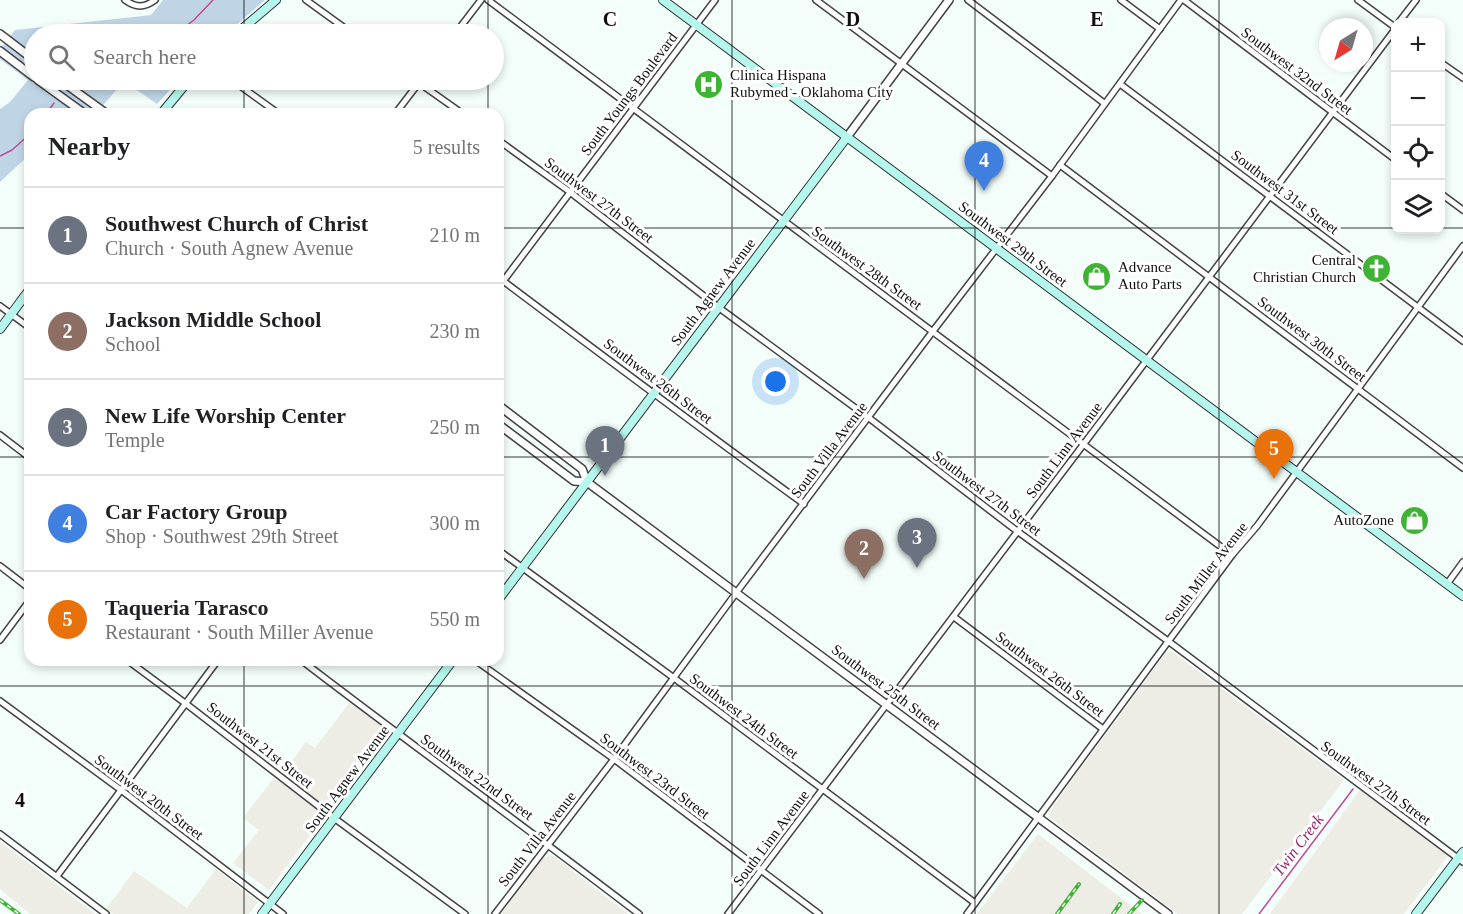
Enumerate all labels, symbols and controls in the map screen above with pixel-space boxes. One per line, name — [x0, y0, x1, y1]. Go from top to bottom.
text: C — [603, 8, 617, 30]
text: D — [846, 8, 860, 30]
text: E — [1090, 8, 1104, 30]
north arrow — [1319, 18, 1373, 72]
map controls — [1391, 18, 1445, 234]
button: + — [1391, 18, 1445, 72]
search box — [24, 24, 504, 90]
street label: Southwest 32nd Street — [1238, 24, 1356, 119]
street label: South Youngs Boulevard — [578, 29, 681, 159]
icon: search — [45, 41, 78, 74]
text: Search here — [93, 44, 196, 69]
place label: Clinica Hispana Rubymed - Oklahoma City — [730, 67, 893, 100]
hospital icon: Clinica Hispana Rubymed - Oklahoma City — [693, 68, 725, 100]
button: − — [1391, 72, 1445, 126]
button: locate — [1391, 126, 1445, 180]
text: Nearby — [48, 132, 130, 161]
text: 5 results — [413, 136, 480, 158]
pin: 4 — [964, 142, 1004, 191]
street label: Southwest 31st Street — [1228, 146, 1342, 238]
street label: Southwest 27th Street — [542, 154, 657, 247]
button: layers — [1391, 180, 1445, 234]
street label: Southwest 29th Street — [956, 198, 1071, 291]
text: Southwest Church of Christ — [105, 211, 368, 236]
street label: Southwest 28th Street — [809, 223, 926, 314]
text: 1 — [63, 224, 73, 246]
text: 210 m — [429, 224, 480, 246]
street label: South Agnew Avenue — [668, 235, 759, 349]
text: Church · South Agnew Avenue — [105, 237, 354, 259]
place label: Central Christian Church — [1253, 252, 1356, 285]
church icon: Central Christian Church — [1361, 253, 1393, 285]
place label: Advance Auto Parts — [1118, 259, 1182, 292]
shop icon: Advance Auto Parts — [1081, 260, 1113, 292]
street label: Southwest 30th Street — [1255, 293, 1370, 386]
text: Jackson Middle School — [105, 307, 321, 332]
text: 2 — [63, 320, 73, 342]
text: 230 m — [429, 320, 480, 342]
text: School — [105, 333, 161, 355]
street label: Southwest 26th Street — [601, 335, 716, 428]
your location — [761, 367, 790, 396]
street label: South Villa Avenue — [788, 399, 871, 501]
street label: South Linn Avenue — [1023, 399, 1105, 501]
text: New Life Worship Center — [105, 403, 346, 428]
text: 3 — [63, 416, 73, 438]
text: 250 m — [429, 416, 480, 438]
pin: 1 — [586, 426, 624, 476]
text: Temple — [105, 429, 165, 451]
pin: 5 — [1254, 430, 1294, 479]
street label: Southwest 27th Street — [930, 447, 1045, 540]
text: Car Factory Group — [105, 499, 288, 524]
shop icon: AutoZone — [1399, 504, 1431, 536]
text: 4 — [63, 512, 73, 534]
text: 300 m — [429, 512, 480, 534]
place label: AutoZone — [1333, 512, 1394, 528]
pin: 3 — [898, 518, 936, 568]
street label: South Miller Avenue — [1161, 519, 1251, 627]
text: Shop · Southwest 29th Street — [105, 525, 338, 547]
pin: 2 — [844, 530, 884, 579]
text: Taqueria Tarasco — [105, 595, 269, 620]
text: 5 — [63, 608, 73, 630]
text: 550 m — [429, 608, 480, 630]
text: Restaurant · South Miller Avenue — [105, 621, 373, 643]
street label: Southwest 26th Street — [993, 628, 1108, 721]
street label: Southwest 25th Street — [829, 641, 944, 734]
street label: Southwest 24th Street — [687, 670, 802, 763]
street label: Southwest 21st Street — [204, 699, 317, 792]
street label: South Agnew Avenue — [302, 722, 393, 836]
street label: Southwest 23rd Street — [597, 730, 713, 823]
street label: Southwest 22nd Street — [418, 731, 537, 824]
street label: Southwest 27th Street — [1318, 738, 1435, 829]
street label: Southwest 20th Street — [92, 751, 207, 844]
street label: South Linn Avenue — [730, 787, 812, 889]
street label: South Villa Avenue — [495, 788, 579, 890]
text: 4 — [15, 789, 25, 811]
water label: Twin Creek — [1269, 810, 1327, 879]

